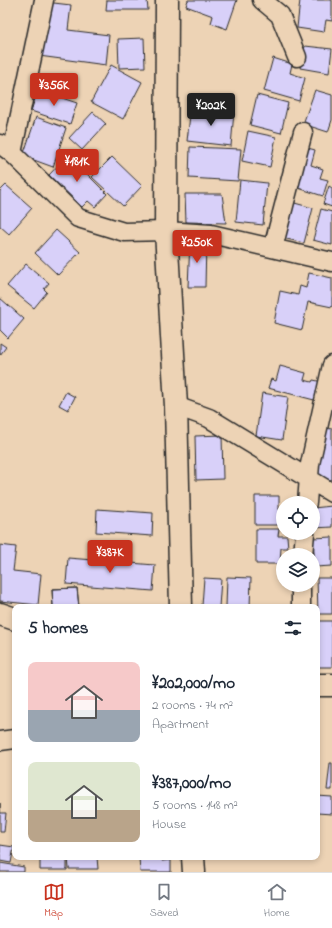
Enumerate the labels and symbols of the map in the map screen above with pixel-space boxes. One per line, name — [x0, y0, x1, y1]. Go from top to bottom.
pin: ¥356K — [26, 73, 82, 107]
pin: ¥202K — [183, 93, 239, 127]
pin: ¥181K — [49, 149, 105, 183]
pin: ¥250K — [169, 230, 225, 264]
pin: ¥387K — [82, 540, 138, 574]

